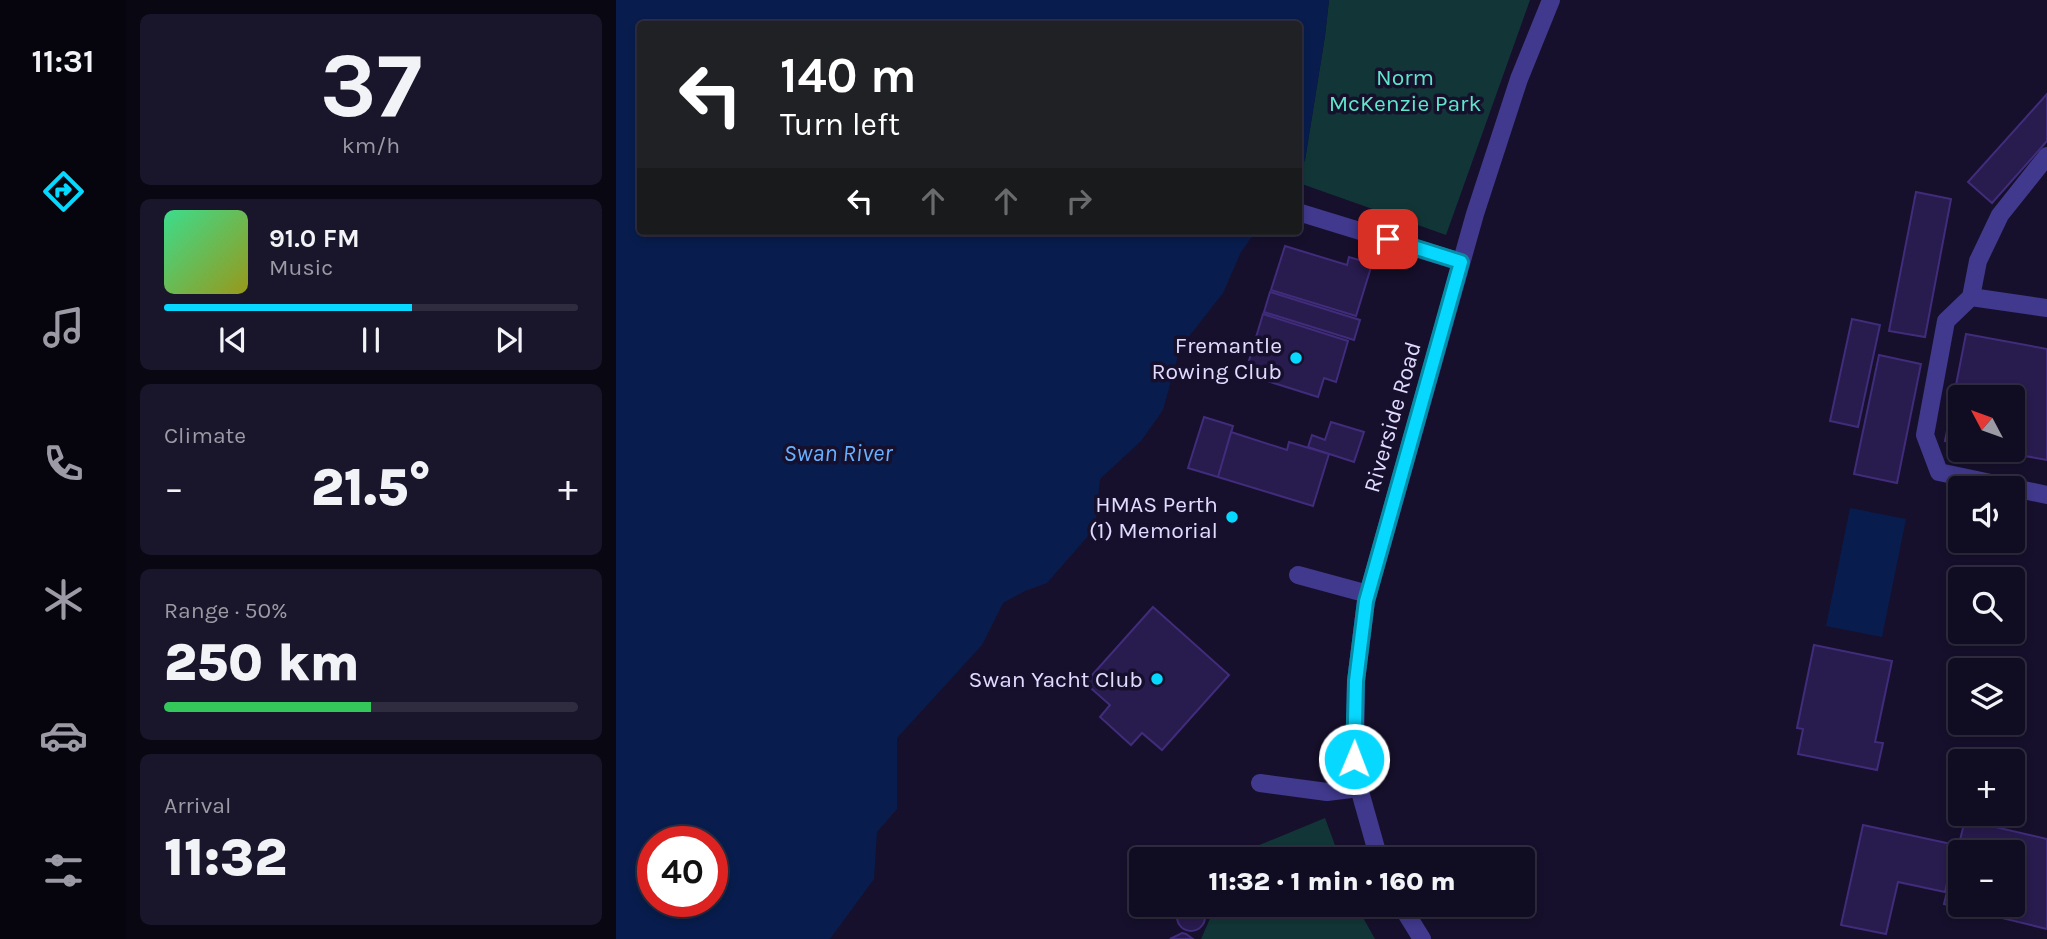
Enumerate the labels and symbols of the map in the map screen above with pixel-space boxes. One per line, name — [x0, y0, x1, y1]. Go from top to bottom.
park label: Norm McKenzie Park — [1329, 64, 1481, 117]
pin — [1358, 209, 1418, 269]
place label: Fremantle Rowing Club — [1151, 332, 1282, 385]
street label: Riverside Road — [1358, 339, 1427, 496]
marker: Fremantle Rowing Club — [1288, 350, 1304, 366]
north arrow — [1948, 385, 2025, 462]
water label: Swan River — [784, 439, 893, 467]
place label: HMAS Perth (1) Memorial — [1089, 491, 1218, 544]
marker: HMAS Perth (1) Memorial — [1224, 509, 1240, 525]
place label: Swan Yacht Club — [969, 666, 1143, 693]
marker: Swan Yacht Club — [1149, 671, 1165, 687]
position arrow — [1317, 722, 1391, 796]
speed limit sign: 40 — [637, 826, 728, 917]

